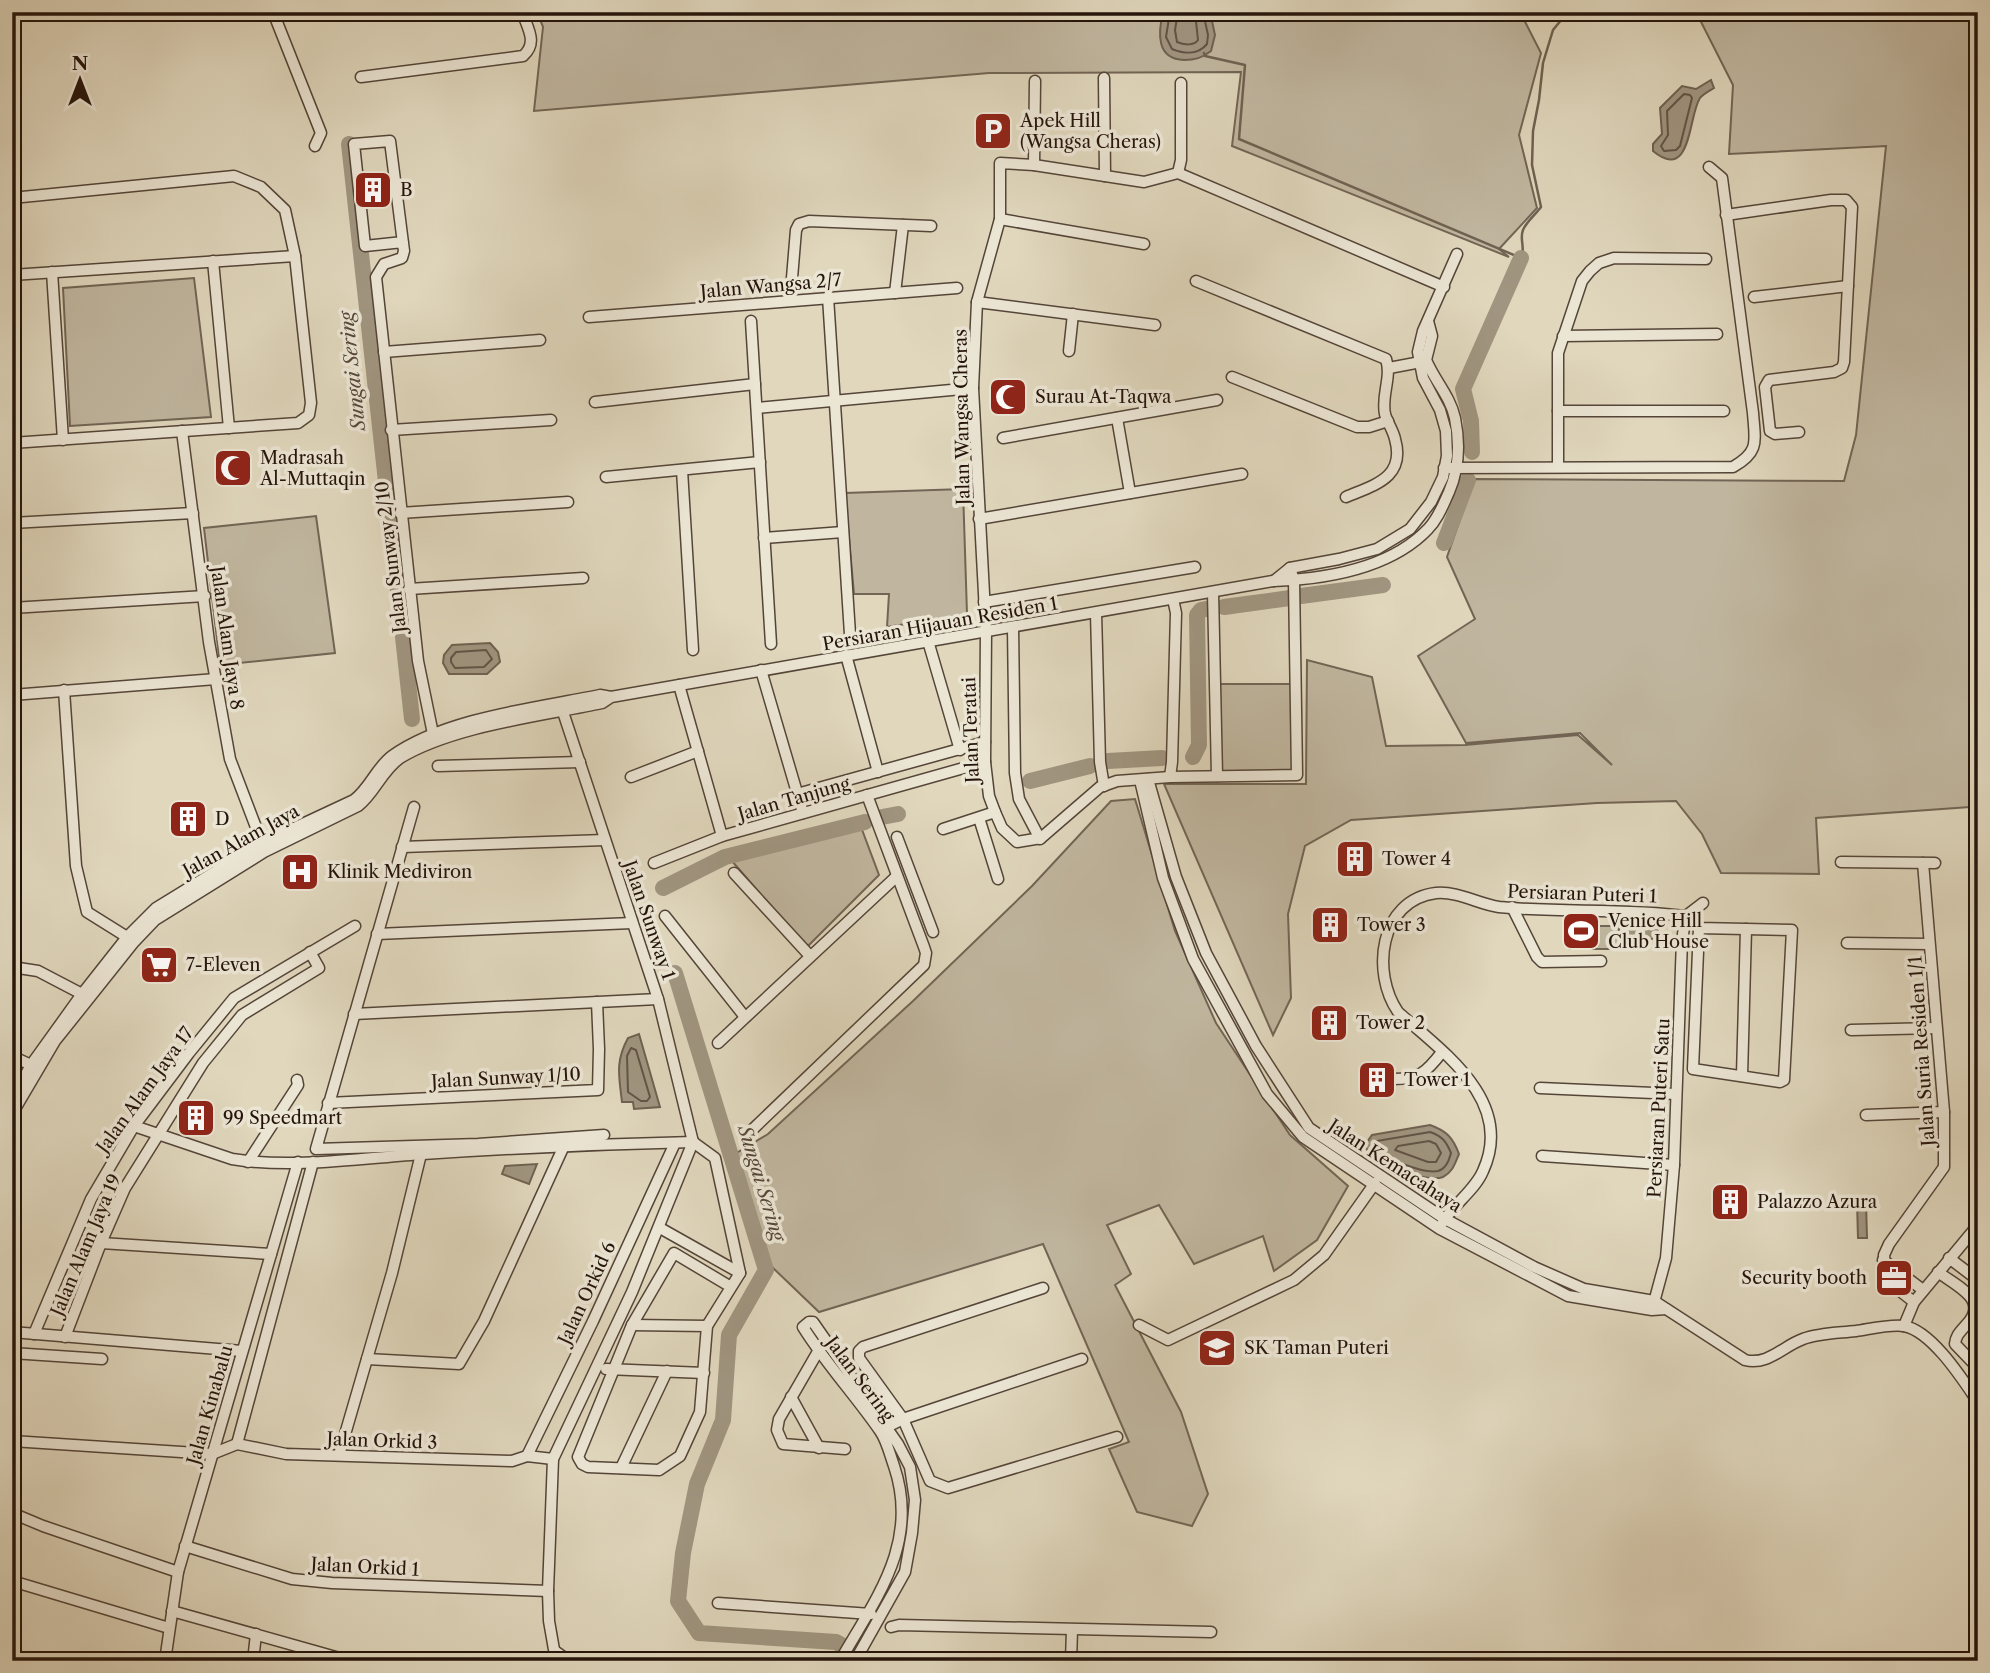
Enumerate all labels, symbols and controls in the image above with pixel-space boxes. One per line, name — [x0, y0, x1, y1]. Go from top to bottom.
north arrow — [46, 46, 116, 116]
text: N — [72, 52, 88, 75]
parking icon: Apek Hill (Wangsa Cheras) — [972, 110, 1014, 152]
place label: Apek Hill (Wangsa Cheras) — [1019, 110, 1161, 153]
building icon: B — [352, 169, 394, 211]
place label: B — [400, 179, 413, 201]
street label: Jalan Wangsa 2/7 — [696, 269, 843, 303]
water label: Sungai Sering — [335, 308, 370, 433]
street label: Jalan Wangsa Cheras — [949, 329, 975, 508]
mosque icon: Surau At-Taqwa — [987, 376, 1029, 418]
place label: Surau At-Taqwa — [1035, 386, 1172, 408]
mosque icon: Madrasah Al-Muttaqin — [212, 447, 254, 489]
place label: Madrasah Al-Muttaqin — [259, 447, 366, 490]
street label: Jalan Sunway 2/10 — [371, 480, 412, 637]
street label: Jalan Alam Jaya 8 — [206, 562, 248, 711]
street label: Persiaran Hijauan Residen 1 — [821, 592, 1060, 656]
street label: Jalan Teratai — [958, 676, 984, 786]
street label: Jalan Tanjung — [733, 772, 853, 826]
building icon: D — [167, 798, 209, 840]
street label: Jalan Alam Jaya — [176, 800, 304, 884]
place label: D — [215, 808, 230, 830]
building icon: Tower 4 — [1334, 838, 1376, 880]
place label: Tower 4 — [1382, 848, 1451, 870]
hospital icon: Klinik Mediviron — [279, 851, 321, 893]
street label: Jalan Sunway 1 — [617, 855, 680, 983]
place label: Klinik Mediviron — [327, 861, 472, 883]
street label: Persiaran Puteri 1 — [1507, 880, 1658, 908]
building icon: Tower 3 — [1309, 904, 1351, 946]
sports icon: Venice Hill Club House — [1560, 910, 1602, 952]
place label: Venice Hill Club House — [1607, 910, 1709, 953]
place label: Tower 3 — [1357, 914, 1426, 936]
supermarket icon: 7-Eleven — [138, 944, 180, 986]
place label: 7-Eleven — [186, 954, 261, 976]
street label: Jalan Suria Residen 1/1 — [1904, 955, 1940, 1150]
building icon: Tower 2 — [1308, 1002, 1350, 1044]
place label: Tower 2 — [1356, 1012, 1425, 1034]
street label: Persiaran Puteri Satu — [1643, 1018, 1675, 1198]
street label: Jalan Alam Jaya 17 — [90, 1022, 198, 1160]
building icon: Tower 1 — [1356, 1059, 1398, 1101]
street label: Jalan Sunway 1/10 — [428, 1063, 581, 1093]
place label: Tower 1 — [1404, 1069, 1471, 1091]
building icon: 99 Speedmart — [175, 1097, 217, 1139]
place label: 99 Speedmart — [223, 1107, 343, 1129]
street label: Jalan Kemacahaya — [1322, 1113, 1466, 1218]
water label: Sungai Sering — [733, 1122, 791, 1246]
street label: Jalan Alam Jaya 19 — [45, 1171, 126, 1322]
building icon: Palazzo Azura — [1709, 1181, 1751, 1223]
place label: Palazzo Azura — [1757, 1191, 1878, 1213]
street label: Jalan Orkid 6 — [552, 1238, 620, 1351]
office icon: Security booth — [1873, 1257, 1915, 1299]
place label: Security booth — [1741, 1267, 1867, 1289]
school or university icon: SK Taman Puteri — [1196, 1327, 1238, 1369]
street label: Jalan Sering — [819, 1330, 900, 1426]
place label: SK Taman Puteri — [1244, 1337, 1389, 1359]
street label: Jalan Kinabalu — [182, 1343, 238, 1470]
street label: Jalan Orkid 3 — [323, 1428, 438, 1454]
street label: Jalan Orkid 1 — [307, 1553, 420, 1581]

